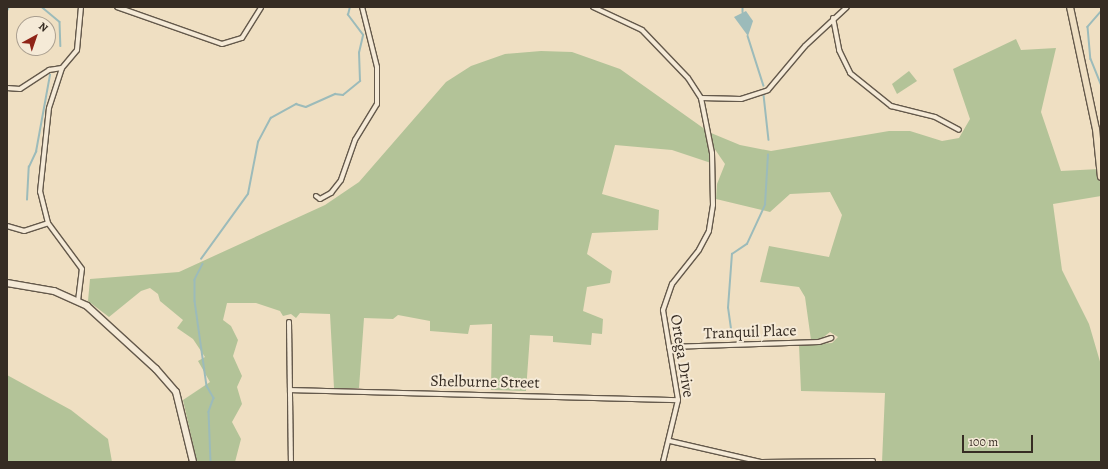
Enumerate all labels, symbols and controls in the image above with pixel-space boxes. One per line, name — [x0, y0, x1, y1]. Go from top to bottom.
north arrow — [16, 16, 56, 56]
text: N — [35, 19, 51, 36]
street label: Ortega Drive — [666, 313, 698, 399]
street label: Tranquil Place — [703, 321, 797, 343]
street label: Shelburne Street — [430, 371, 540, 393]
scale bar — [964, 427, 1035, 453]
text: 100 m — [969, 434, 998, 450]

